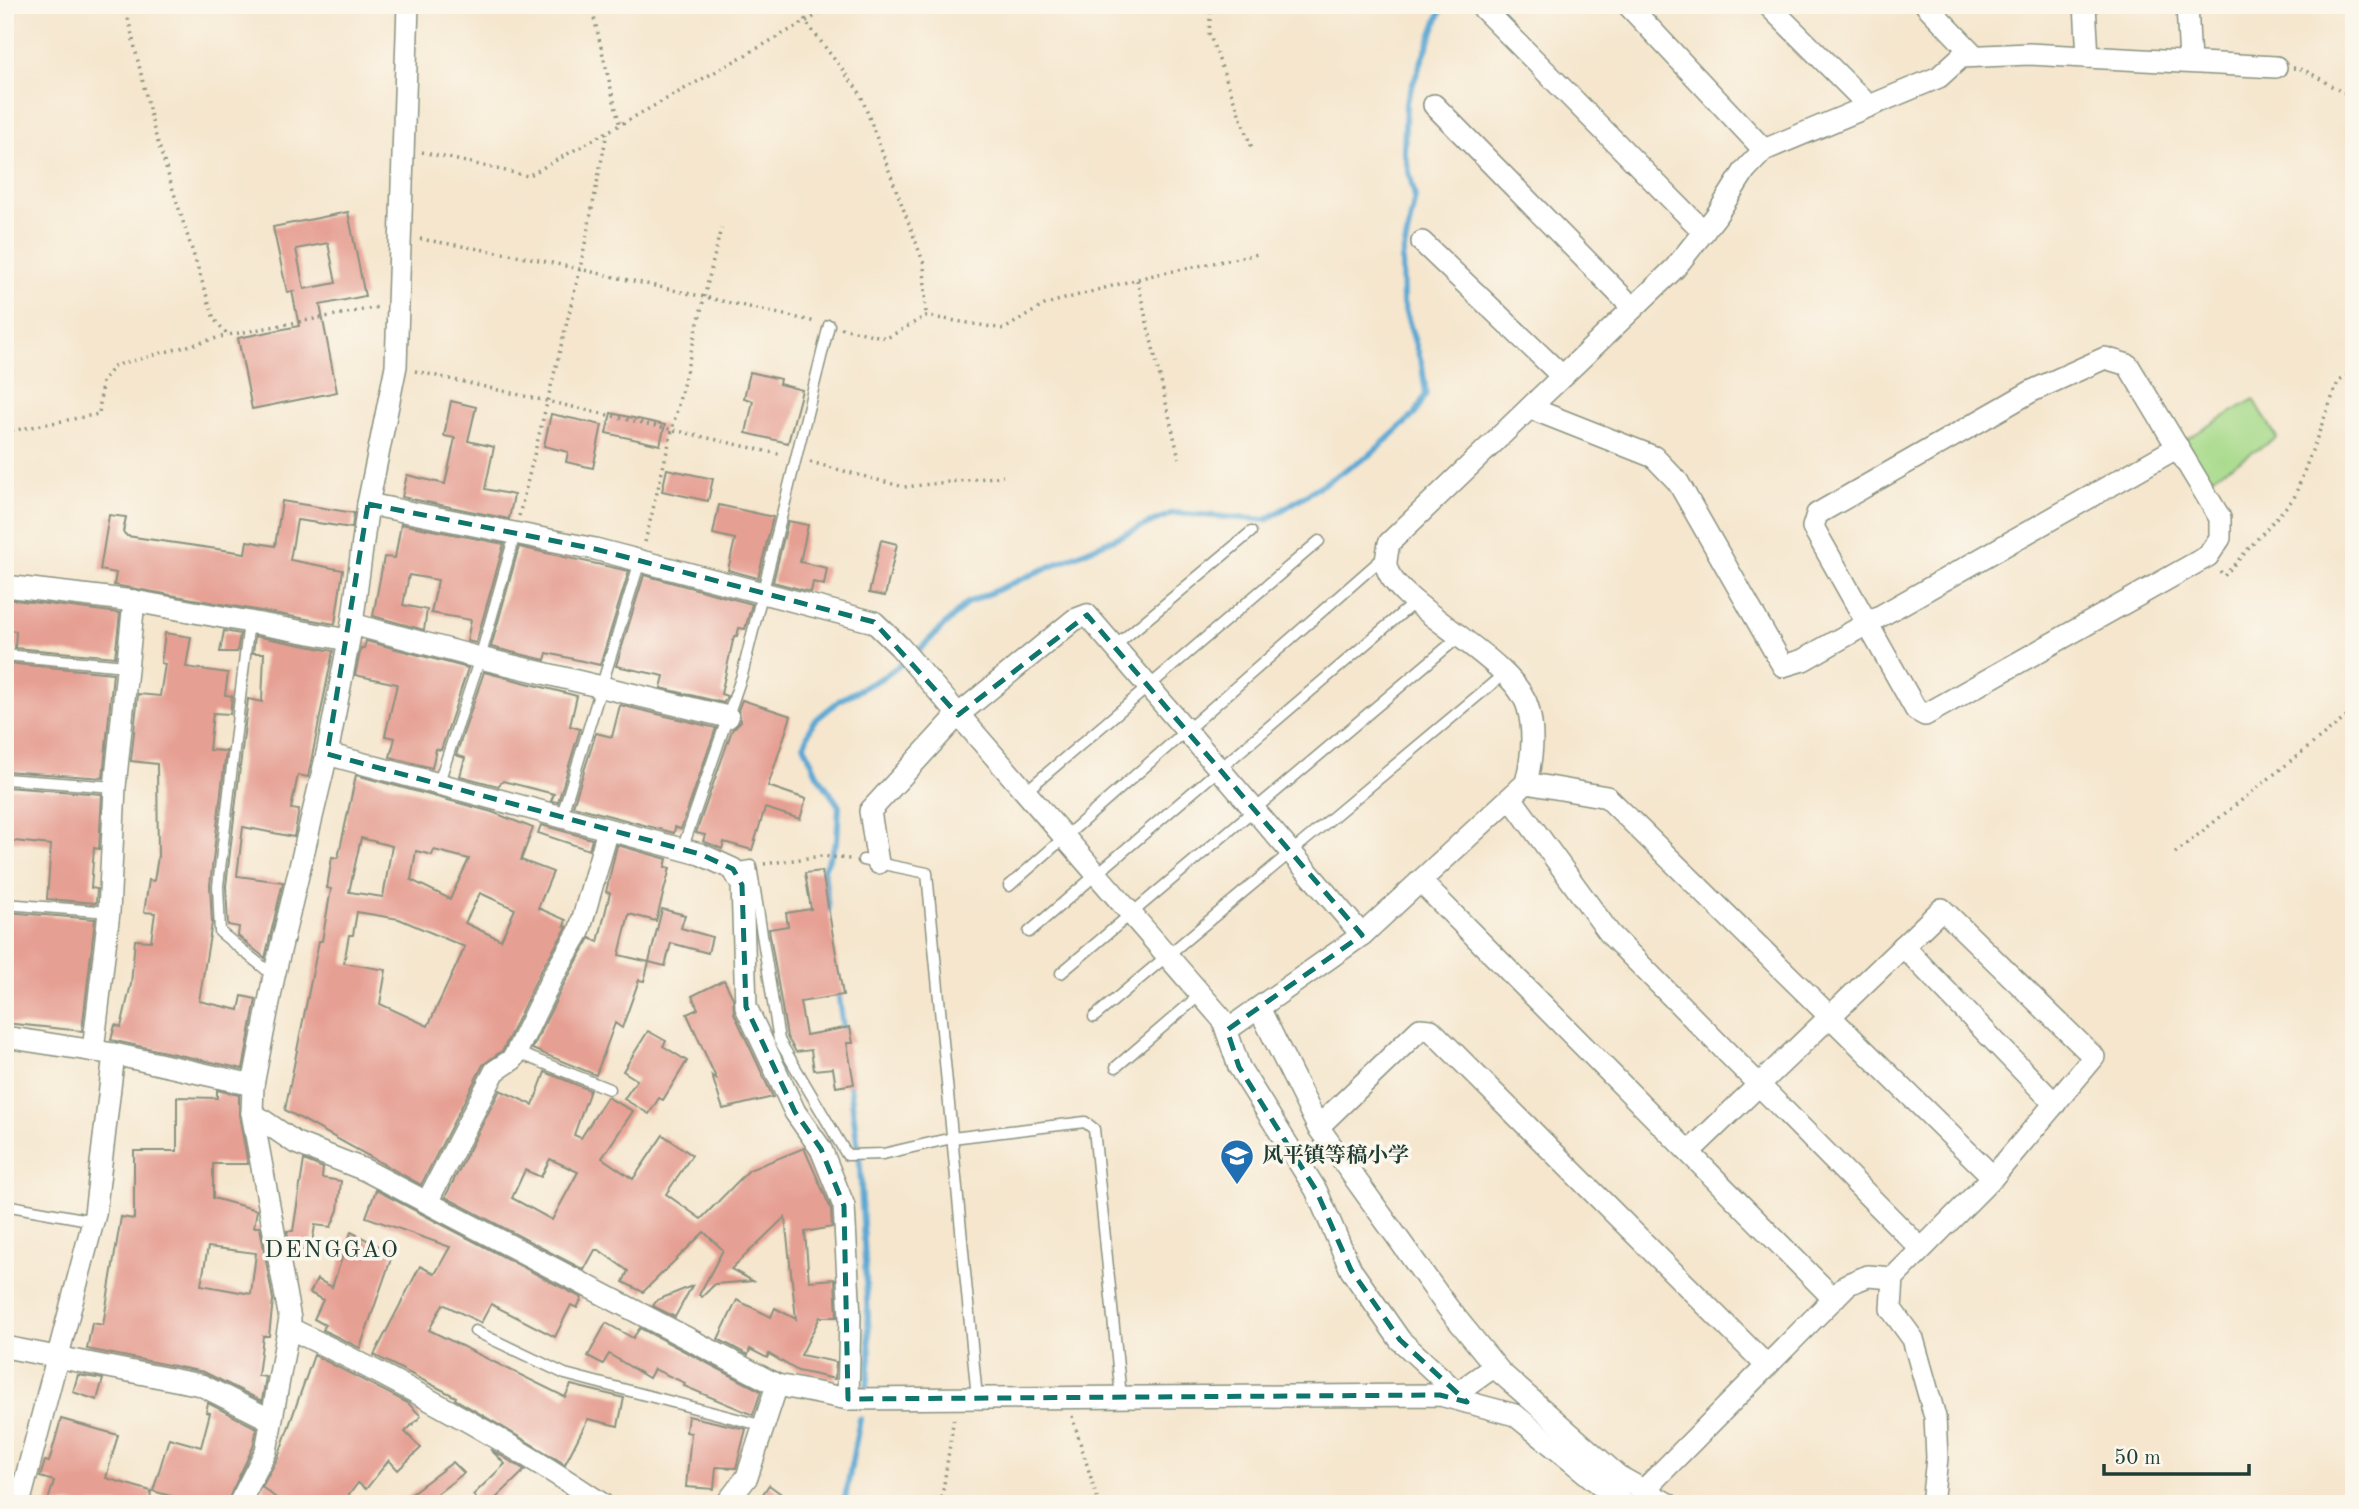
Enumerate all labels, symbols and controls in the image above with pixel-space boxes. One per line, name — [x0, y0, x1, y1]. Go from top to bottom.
school or university icon: 风平镇等稿小学 — [1218, 1137, 1256, 1186]
place label: 风平镇等稿小学 — [1262, 1144, 1409, 1167]
district label: DENGGAO — [264, 1239, 400, 1263]
scale bar — [2104, 1432, 2249, 1476]
text: 50 m — [2114, 1448, 2161, 1469]

